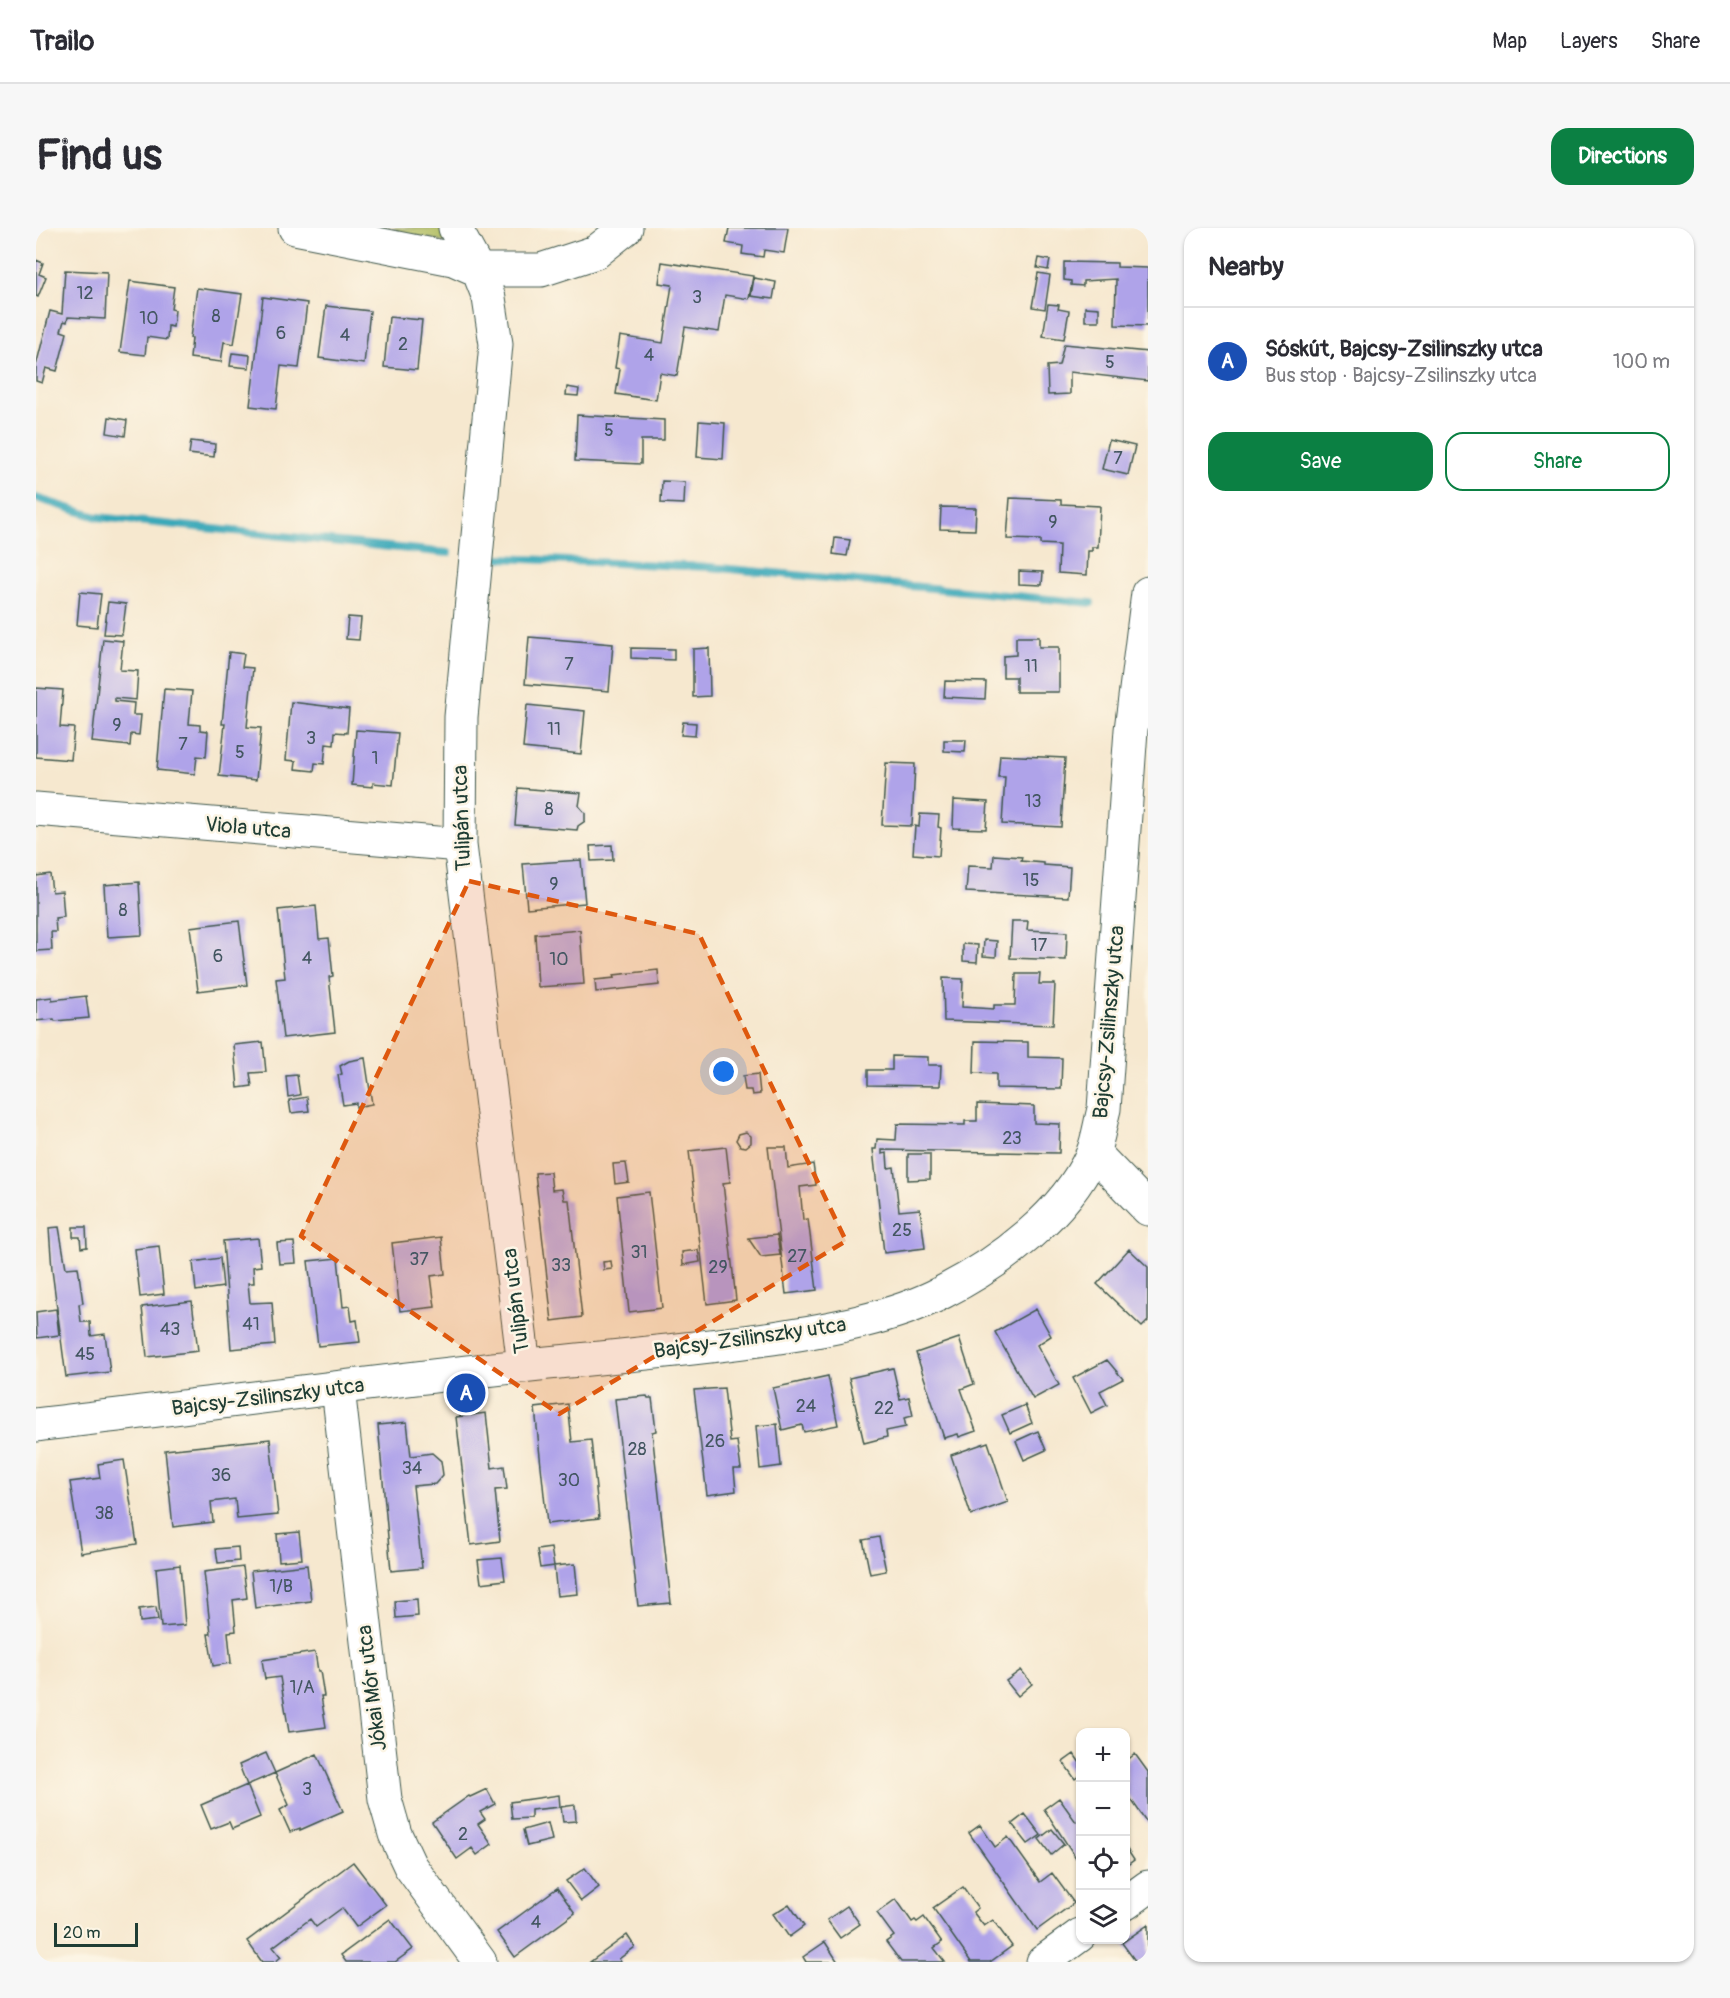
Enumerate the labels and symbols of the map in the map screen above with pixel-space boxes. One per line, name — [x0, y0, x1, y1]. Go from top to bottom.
house number: 12 — [76, 282, 94, 305]
house number: 3 — [692, 286, 702, 309]
house number: 8 — [211, 305, 221, 328]
house number: 10 — [139, 307, 159, 330]
house number: 6 — [276, 322, 286, 345]
house number: 4 — [340, 324, 351, 347]
house number: 2 — [398, 333, 408, 356]
house number: 4 — [644, 344, 655, 367]
house number: 5 — [1105, 351, 1115, 374]
house number: 5 — [604, 419, 614, 442]
house number: 7 — [1113, 447, 1123, 470]
house number: 9 — [1048, 511, 1058, 534]
house number: 7 — [564, 653, 574, 676]
house number: 11 — [1024, 655, 1038, 678]
house number: 9 — [112, 714, 122, 737]
house number: 11 — [547, 718, 561, 741]
house number: 3 — [306, 727, 316, 750]
house number: 7 — [178, 733, 188, 756]
house number: 5 — [235, 741, 245, 764]
house number: 1 — [371, 747, 379, 770]
street label: Tulipán utca — [447, 765, 477, 871]
house number: 13 — [1024, 790, 1042, 813]
house number: 8 — [544, 798, 554, 821]
street label: Viola utca — [204, 811, 292, 845]
house number: 15 — [1023, 869, 1039, 892]
house number: 9 — [549, 873, 559, 896]
house number: 8 — [118, 899, 128, 922]
street label: Bajcsy-Zsilinszky utca — [1087, 924, 1131, 1120]
house number: 17 — [1031, 934, 1048, 957]
house number: 6 — [213, 945, 223, 968]
house number: 4 — [302, 947, 313, 970]
house number: 10 — [549, 948, 569, 971]
your location — [709, 1057, 738, 1086]
house number: 23 — [1002, 1127, 1022, 1150]
house number: 25 — [892, 1219, 912, 1242]
house number: 31 — [630, 1241, 648, 1264]
house number: 27 — [787, 1245, 807, 1268]
street label: Tulipán utca — [496, 1247, 536, 1355]
house number: 37 — [409, 1248, 429, 1271]
house number: 33 — [551, 1254, 571, 1277]
house number: 29 — [708, 1256, 728, 1279]
street label: Bajcsy-Zsilinszky utca — [652, 1311, 848, 1365]
house number: 41 — [242, 1313, 260, 1336]
house number: 43 — [160, 1318, 180, 1341]
house number: 45 — [75, 1343, 95, 1366]
pin: A — [446, 1370, 486, 1416]
street label: Bajcsy-Zsilinszky utca — [170, 1372, 366, 1422]
house number: 24 — [796, 1395, 817, 1418]
house number: 22 — [874, 1397, 894, 1420]
house number: 26 — [705, 1430, 725, 1453]
house number: 28 — [627, 1438, 647, 1461]
house number: 34 — [402, 1457, 423, 1480]
house number: 36 — [211, 1464, 231, 1487]
house number: 30 — [558, 1469, 580, 1492]
house number: 38 — [94, 1502, 114, 1525]
house number: 1/B — [269, 1575, 293, 1598]
street label: Jókai Mór utca — [351, 1624, 393, 1752]
house number: 1/A — [289, 1676, 315, 1699]
house number: 3 — [302, 1778, 312, 1801]
house number: 2 — [458, 1823, 468, 1846]
house number: 4 — [531, 1911, 542, 1934]
scale bar — [54, 1920, 138, 1948]

